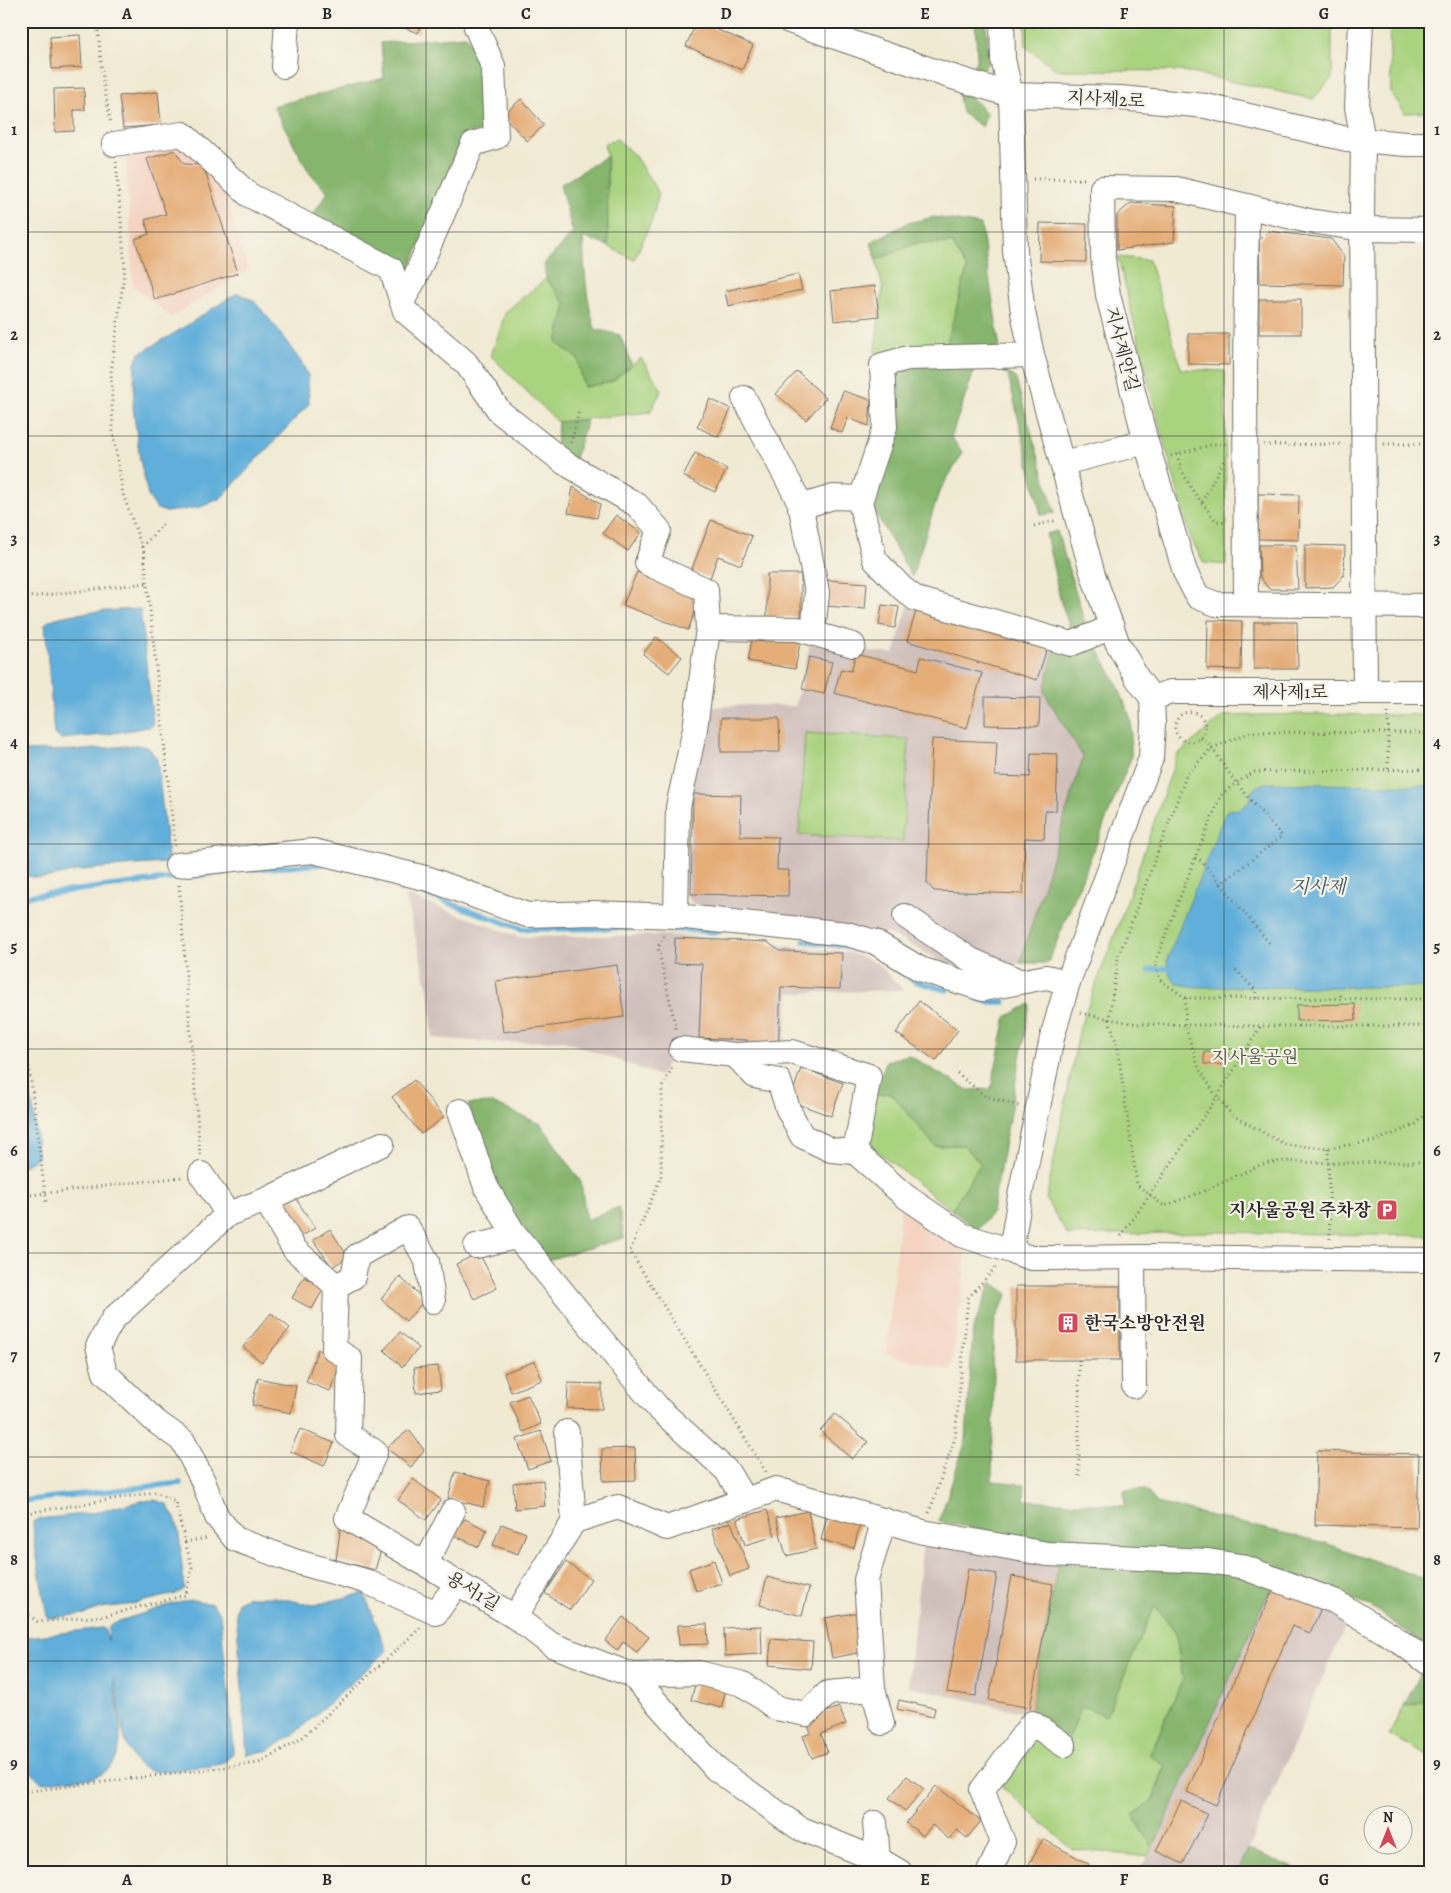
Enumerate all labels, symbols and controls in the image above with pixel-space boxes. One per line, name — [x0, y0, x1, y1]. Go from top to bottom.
text: A — [121, 3, 133, 25]
text: B — [322, 3, 332, 25]
text: C — [521, 3, 531, 25]
text: D — [720, 3, 732, 25]
text: E — [920, 3, 930, 25]
text: F — [1120, 3, 1129, 25]
text: G — [1319, 3, 1329, 25]
street label: 지사제2로 — [1066, 85, 1146, 113]
text: 1 — [11, 119, 17, 141]
text: 1 — [1434, 119, 1440, 141]
street label: 지사제안길 — [1099, 304, 1145, 394]
text: 2 — [10, 324, 18, 346]
text: 2 — [1433, 324, 1441, 346]
text: 3 — [11, 528, 18, 550]
text: 3 — [1434, 528, 1441, 550]
street label: 제사제1로 — [1252, 680, 1328, 704]
text: 4 — [10, 732, 18, 754]
text: 4 — [1433, 732, 1441, 754]
water label: 지사제 — [1290, 874, 1348, 900]
text: 5 — [11, 936, 18, 958]
text: 5 — [1434, 936, 1441, 958]
park label: 지사울공원 — [1212, 1045, 1298, 1069]
text: 6 — [10, 1140, 18, 1162]
text: 6 — [1433, 1140, 1441, 1162]
place label: 지사울공원 주차장 — [1229, 1198, 1372, 1222]
parking icon: 지사울공원 주차장 — [1375, 1198, 1399, 1222]
building icon: 한국소방안전원 — [1056, 1311, 1080, 1335]
place label: 한국소방안전원 — [1084, 1311, 1206, 1335]
text: 7 — [11, 1345, 18, 1367]
text: 7 — [1434, 1345, 1441, 1367]
text: 8 — [10, 1549, 18, 1571]
text: 8 — [1433, 1549, 1441, 1571]
street label: 용서1길 — [442, 1566, 504, 1616]
text: 9 — [10, 1753, 18, 1775]
text: 9 — [1433, 1753, 1441, 1775]
north arrow — [1364, 1806, 1414, 1856]
text: N — [1383, 1808, 1393, 1827]
text: A — [121, 1869, 133, 1891]
text: B — [322, 1869, 332, 1891]
text: C — [521, 1869, 531, 1891]
text: D — [720, 1869, 732, 1891]
text: E — [920, 1869, 930, 1891]
text: F — [1120, 1869, 1129, 1891]
text: G — [1319, 1869, 1329, 1891]

